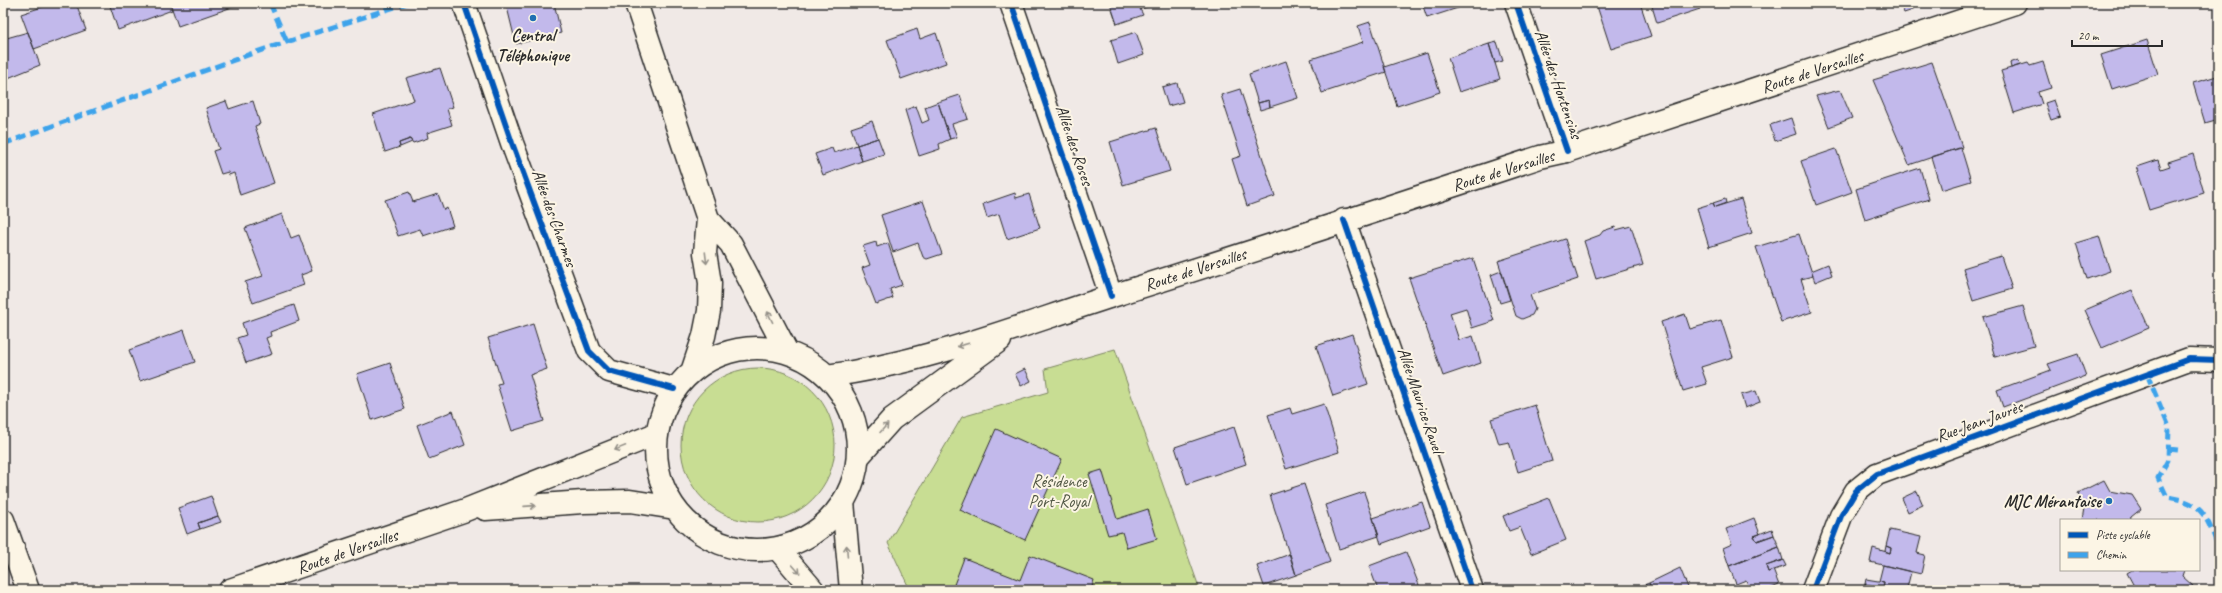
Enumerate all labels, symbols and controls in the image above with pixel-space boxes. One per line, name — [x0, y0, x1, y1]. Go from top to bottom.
marker: Central Téléphonique — [528, 13, 538, 23]
scale bar — [2072, 22, 2162, 48]
place label: Central Téléphonique — [497, 25, 571, 66]
street label: Allée des Hortensias — [1530, 27, 1588, 143]
text: 20 m — [2078, 28, 2100, 44]
street label: Route de Versailles — [1759, 45, 1868, 98]
street label: Allée des Roses — [1051, 102, 1099, 190]
street label: Route de Versailles — [1450, 144, 1559, 196]
street label: Allée des Charmes — [527, 167, 583, 272]
street label: Route de Versailles — [1142, 243, 1251, 296]
one-way arrow — [702, 251, 710, 264]
one-way arrow — [766, 311, 773, 323]
one-way arrow — [957, 342, 970, 349]
street label: Allée Maurice Ravel — [1393, 345, 1449, 458]
street label: Rue Jean Jaurès — [1933, 395, 2027, 447]
one-way arrow — [880, 423, 889, 433]
one-way arrow — [614, 445, 626, 453]
park label: Résidence Port-Royal — [1029, 471, 1093, 512]
place label: MJC Mérantaise — [2004, 491, 2103, 512]
marker: MJC Mérantaise — [2104, 496, 2114, 506]
one-way arrow — [523, 502, 536, 510]
legend — [2060, 519, 2200, 571]
street label: Route de Versailles — [294, 524, 402, 579]
text: Piste cyclable — [2096, 527, 2151, 543]
one-way arrow — [843, 545, 850, 558]
text: Chemin — [2096, 547, 2127, 563]
one-way arrow — [791, 564, 801, 574]

